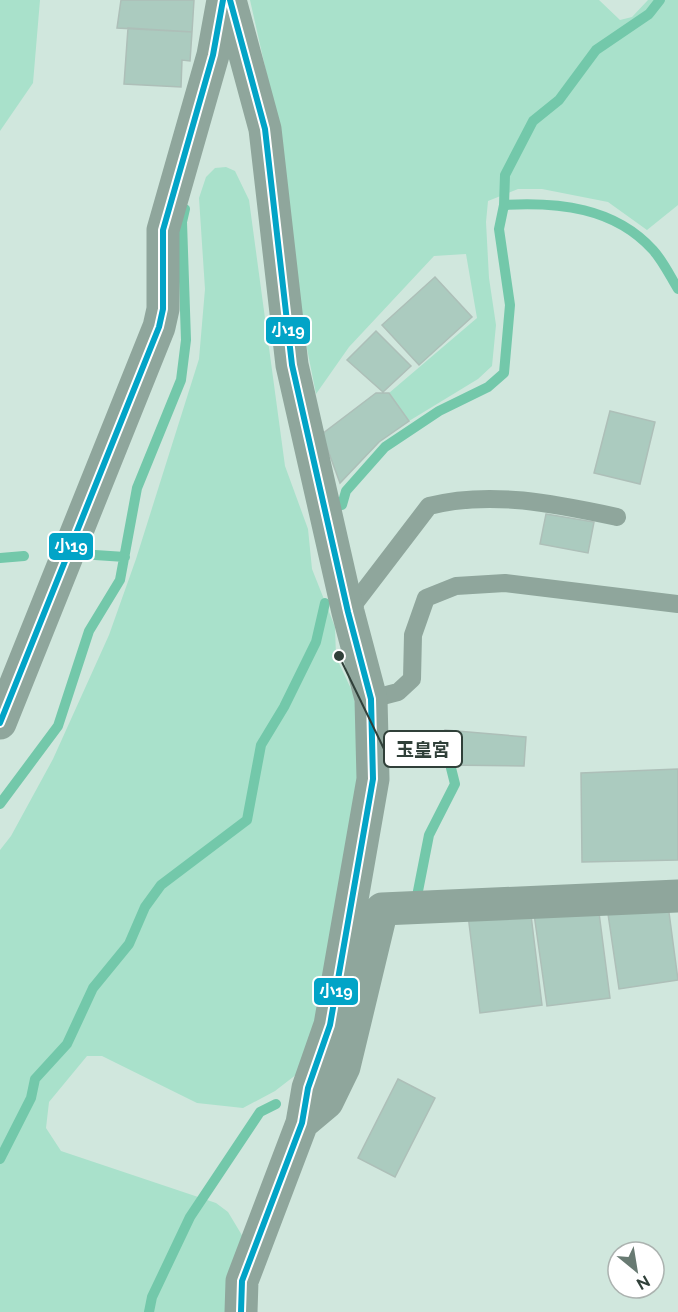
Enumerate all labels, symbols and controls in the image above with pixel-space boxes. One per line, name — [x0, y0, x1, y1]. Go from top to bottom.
line badge: 小19 — [265, 316, 311, 345]
text: 小19 — [271, 321, 305, 340]
line badge: 小19 — [48, 532, 94, 561]
text: 小19 — [54, 537, 88, 556]
callout: 玉皇宮 — [384, 731, 462, 767]
text: 玉皇宮 — [396, 739, 450, 760]
line badge: 小19 — [313, 977, 359, 1006]
text: 小19 — [319, 982, 353, 1001]
north arrow — [606, 1240, 666, 1300]
text: N — [633, 1271, 653, 1294]

